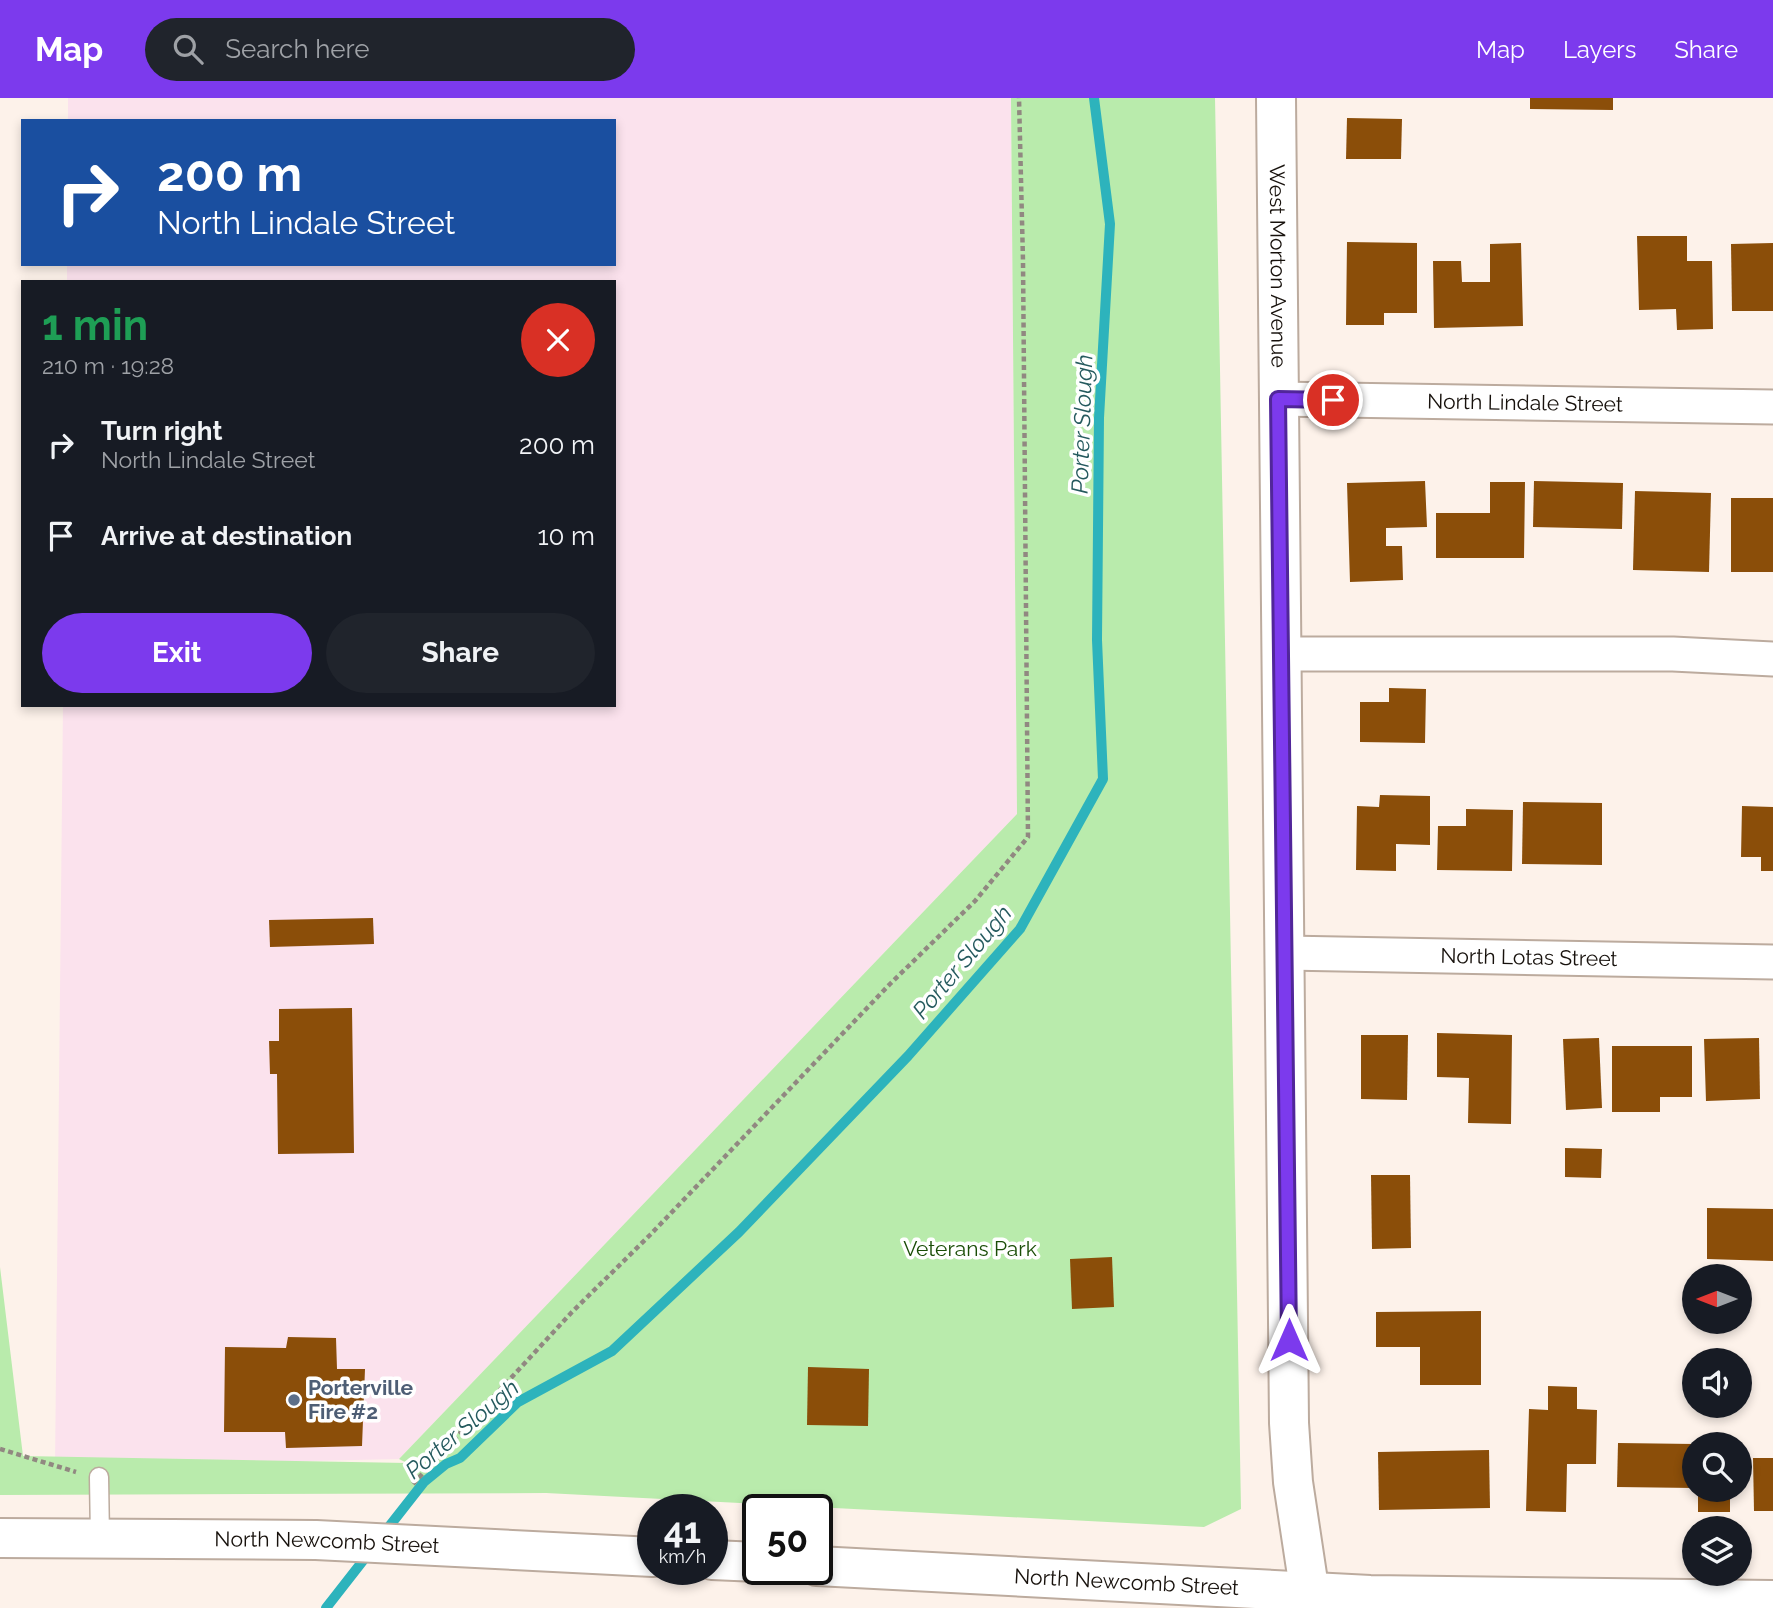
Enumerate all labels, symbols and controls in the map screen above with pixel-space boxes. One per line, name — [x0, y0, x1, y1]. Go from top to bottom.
search box — [145, 18, 635, 81]
text: Map — [35, 30, 103, 69]
icon: search — [169, 30, 207, 68]
text: Search here — [225, 34, 370, 64]
text: Map — [1476, 35, 1525, 64]
text: Layers — [1563, 35, 1636, 64]
text: Share — [1674, 35, 1738, 64]
text: 200 m — [157, 145, 302, 202]
icon: right — [42, 147, 133, 238]
street label: West Morton Avenue — [1265, 164, 1292, 368]
text: North Lindale Street — [157, 204, 455, 241]
text: 1 min — [42, 301, 148, 350]
button: close — [521, 303, 595, 377]
text: 210 m · 19:28 — [42, 352, 174, 379]
water label: Porter Slough — [1066, 354, 1097, 494]
pin — [1303, 370, 1363, 430]
icon: arrive — [1314, 381, 1352, 419]
street label: North Lindale Street — [1427, 388, 1623, 417]
text: Turn right — [101, 416, 222, 446]
icon: right — [42, 426, 80, 464]
text: 200 m — [519, 430, 595, 460]
text: North Lindale Street — [101, 446, 315, 473]
icon: arrive — [42, 517, 80, 555]
text: Arrive at destination — [101, 521, 352, 551]
text: 10 m — [537, 521, 595, 551]
button: Exit — [42, 613, 312, 693]
button: Share — [326, 613, 595, 693]
water label: Porter Slough — [906, 900, 1017, 1024]
street label: North Lotas Street — [1440, 943, 1618, 971]
park label: Veterans Park — [903, 1236, 1037, 1261]
north arrow — [1682, 1264, 1752, 1334]
map controls — [1682, 1264, 1752, 1586]
position arrow — [1252, 1303, 1326, 1377]
button: sound — [1682, 1348, 1752, 1418]
water label: Porter Slough — [400, 1373, 524, 1484]
place label: Porterville Fire #2 — [308, 1375, 414, 1424]
marker: Porterville Fire #2 — [286, 1392, 302, 1408]
button: search — [1682, 1432, 1752, 1502]
speed limit sign: 50 — [742, 1494, 833, 1585]
text: 41 — [664, 1510, 701, 1551]
button: layers — [1682, 1516, 1752, 1586]
street label: North Newcomb Street — [214, 1526, 440, 1558]
text: km/h — [659, 1546, 706, 1567]
street label: North Newcomb Street — [1013, 1563, 1240, 1600]

